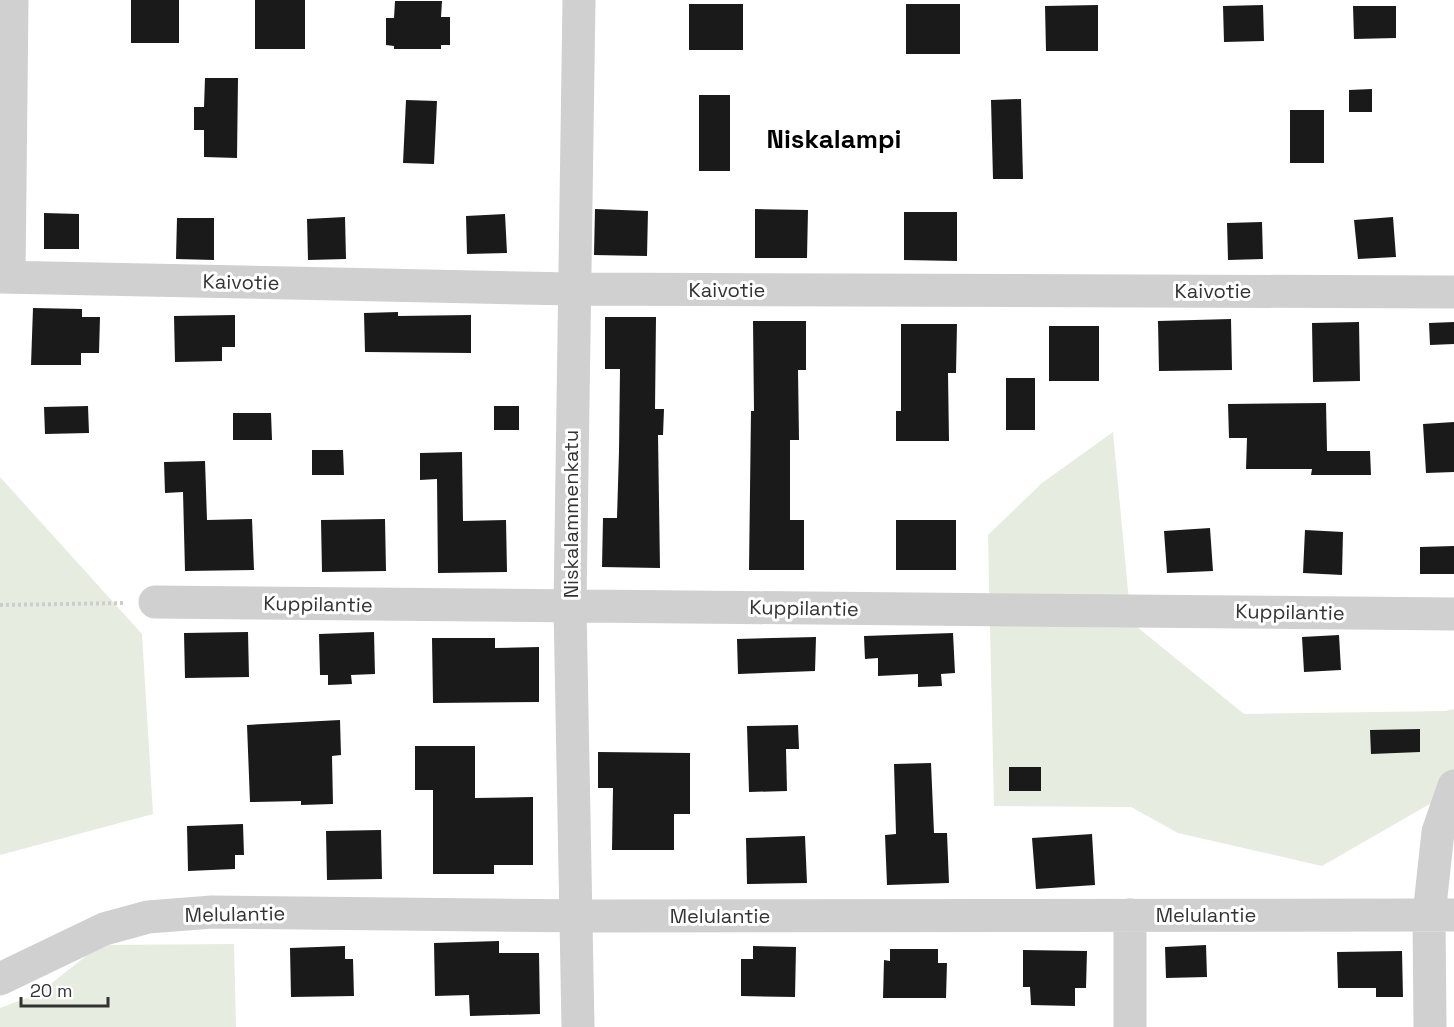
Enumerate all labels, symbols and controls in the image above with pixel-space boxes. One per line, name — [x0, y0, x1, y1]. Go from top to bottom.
district label: Niskalampi — [766, 122, 902, 156]
street label: Kaivotie — [202, 268, 280, 296]
street label: Kaivotie — [689, 277, 765, 303]
street label: Kaivotie — [1175, 278, 1251, 304]
street label: Niskalammenkatu — [558, 430, 584, 598]
street label: Kuppilantie — [263, 590, 373, 618]
street label: Kuppilantie — [749, 594, 859, 622]
street label: Kuppilantie — [1235, 598, 1345, 626]
street label: Melulantie — [184, 900, 286, 928]
street label: Melulantie — [1156, 902, 1256, 928]
street label: Melulantie — [670, 903, 770, 929]
scale bar — [21, 970, 108, 1008]
text: 20 m — [30, 979, 73, 1002]

